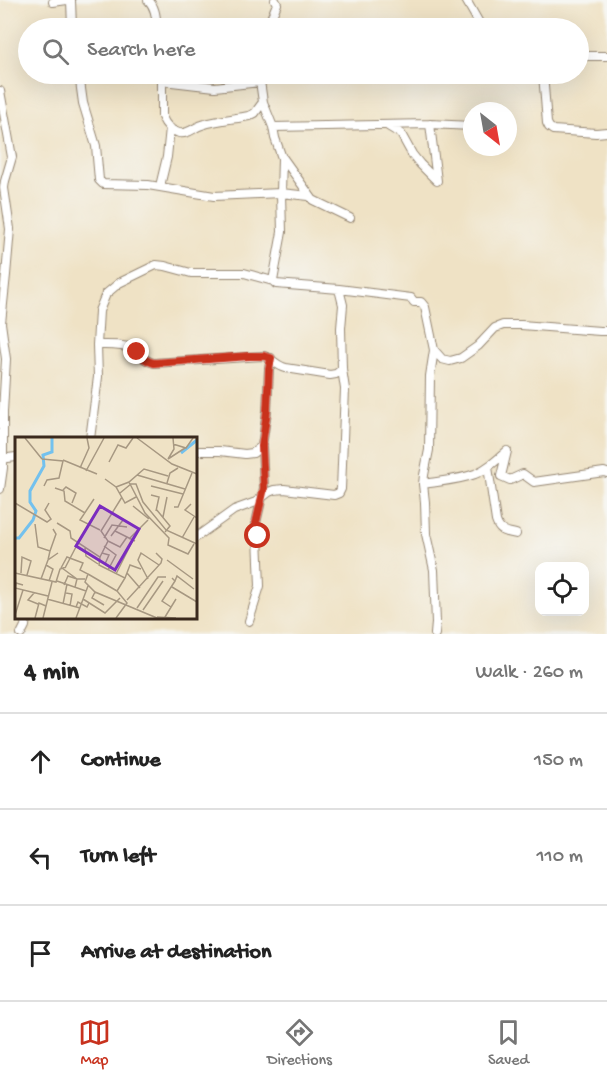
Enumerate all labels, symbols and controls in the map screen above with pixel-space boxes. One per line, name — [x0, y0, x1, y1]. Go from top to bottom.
search box — [18, 18, 589, 84]
icon: search — [39, 35, 72, 68]
text: Search here — [87, 38, 195, 64]
north arrow — [463, 102, 517, 156]
route end — [123, 338, 149, 364]
inset map — [15, 437, 196, 619]
route start — [244, 522, 270, 548]
map controls — [535, 562, 589, 616]
button: locate — [535, 562, 589, 616]
text: 4 min — [24, 658, 79, 689]
text: Walk · 260 m — [476, 662, 583, 685]
icon: ahead — [24, 745, 57, 778]
text: Continue — [81, 748, 161, 774]
text: 150 m — [534, 750, 583, 773]
icon: left — [24, 841, 57, 874]
text: Turn left — [81, 844, 155, 870]
text: 110 m — [537, 846, 583, 869]
icon: arrive — [24, 937, 57, 970]
text: Arrive at destination — [81, 940, 271, 966]
tab: Map — [78, 1016, 111, 1071]
tab: Directions — [267, 1016, 332, 1071]
tab: Saved — [488, 1016, 529, 1071]

